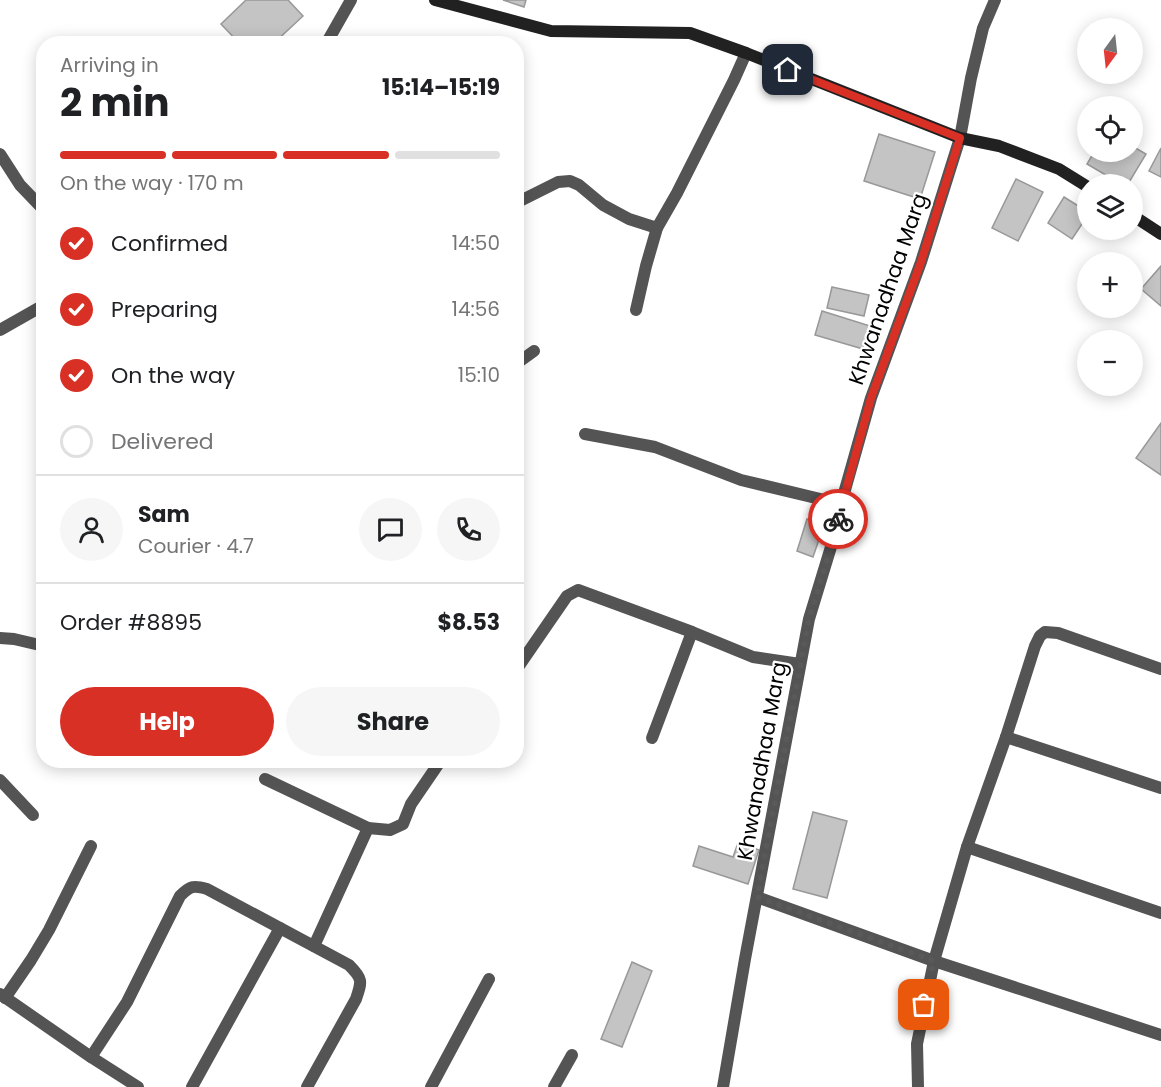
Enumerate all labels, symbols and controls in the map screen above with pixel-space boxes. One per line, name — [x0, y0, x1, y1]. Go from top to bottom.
north arrow — [1077, 18, 1143, 84]
map controls — [1077, 18, 1143, 396]
pin — [762, 44, 813, 95]
text: Arriving in — [60, 51, 159, 79]
icon: home — [771, 53, 804, 86]
text: 15:14–15:19 — [382, 72, 500, 103]
text: 2 min — [60, 75, 170, 130]
button: locate — [1077, 96, 1143, 162]
text: On the way · 170 m — [60, 169, 244, 197]
button: layers — [1077, 174, 1143, 240]
street label: Khwanadhaa Marg — [841, 189, 934, 389]
icon: check — [60, 227, 93, 260]
text: Confirmed — [111, 228, 228, 259]
text: 14:50 — [452, 229, 500, 257]
button: + — [1077, 252, 1143, 318]
icon: check — [60, 293, 93, 326]
text: Preparing — [111, 294, 218, 325]
text: 14:56 — [452, 295, 500, 323]
button: − — [1077, 330, 1143, 396]
icon: check — [60, 359, 93, 392]
text: On the way — [111, 360, 235, 391]
text: 15:10 — [458, 361, 500, 389]
text: Delivered — [111, 426, 214, 457]
courier — [808, 489, 868, 549]
button: person — [60, 498, 123, 561]
button: chat — [359, 498, 422, 561]
button: phone — [437, 498, 500, 561]
text: Sam — [138, 499, 190, 530]
icon: bike — [822, 503, 855, 536]
text: Courier · 4.7 — [138, 532, 254, 560]
text: Order #8895 — [60, 607, 202, 638]
text: $8.53 — [437, 607, 500, 638]
street label: Khwanadhaa Marg — [730, 659, 793, 862]
button: Help — [60, 687, 274, 756]
button: Share — [286, 687, 500, 756]
pin — [898, 979, 949, 1030]
icon: bag — [907, 988, 940, 1021]

